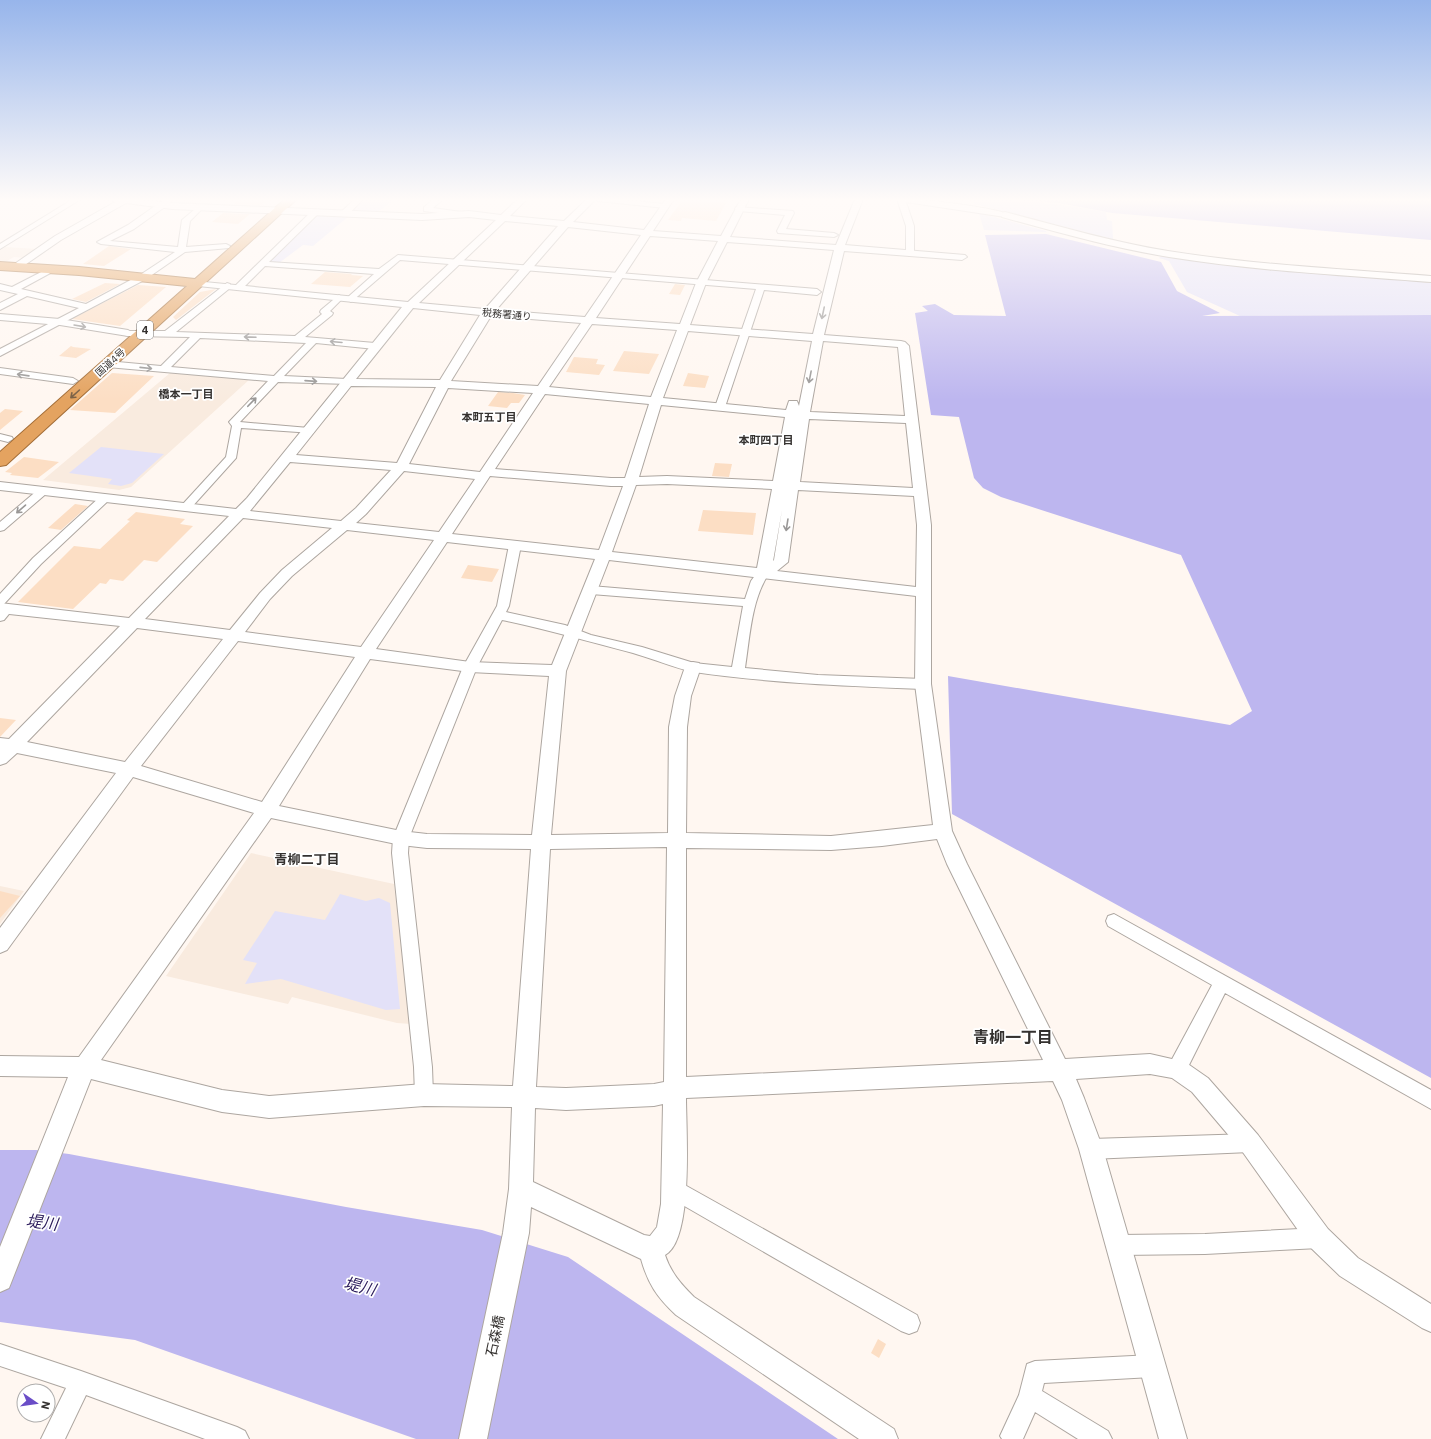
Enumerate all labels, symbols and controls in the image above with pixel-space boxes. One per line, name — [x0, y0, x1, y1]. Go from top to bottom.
street label: 税務署通り — [481, 306, 532, 323]
one-way arrow — [818, 307, 826, 320]
road number: 4 — [137, 321, 153, 339]
one-way arrow — [74, 322, 87, 330]
one-way arrow — [244, 333, 257, 340]
one-way arrow — [330, 339, 343, 346]
street label: 国道4号 — [93, 345, 128, 379]
one-way arrow — [139, 364, 152, 372]
one-way arrow — [806, 370, 814, 383]
one-way arrow — [17, 371, 30, 379]
one-way arrow — [304, 378, 317, 385]
district label: 橋本一丁目 — [159, 387, 214, 401]
one-way arrow — [69, 389, 80, 398]
one-way arrow — [248, 397, 257, 407]
district label: 本町五丁目 — [462, 410, 517, 424]
district label: 本町四丁目 — [739, 433, 794, 447]
one-way arrow — [16, 505, 27, 514]
one-way arrow — [783, 518, 791, 531]
district label: 青柳二丁目 — [274, 851, 340, 868]
district label: 青柳一丁目 — [973, 1027, 1053, 1047]
water label: 堤川 — [25, 1210, 61, 1234]
water label: 堤川 — [342, 1272, 380, 1300]
street label: 石森橋 — [482, 1314, 508, 1358]
north arrow — [16, 1383, 56, 1423]
text: N — [38, 1400, 53, 1411]

